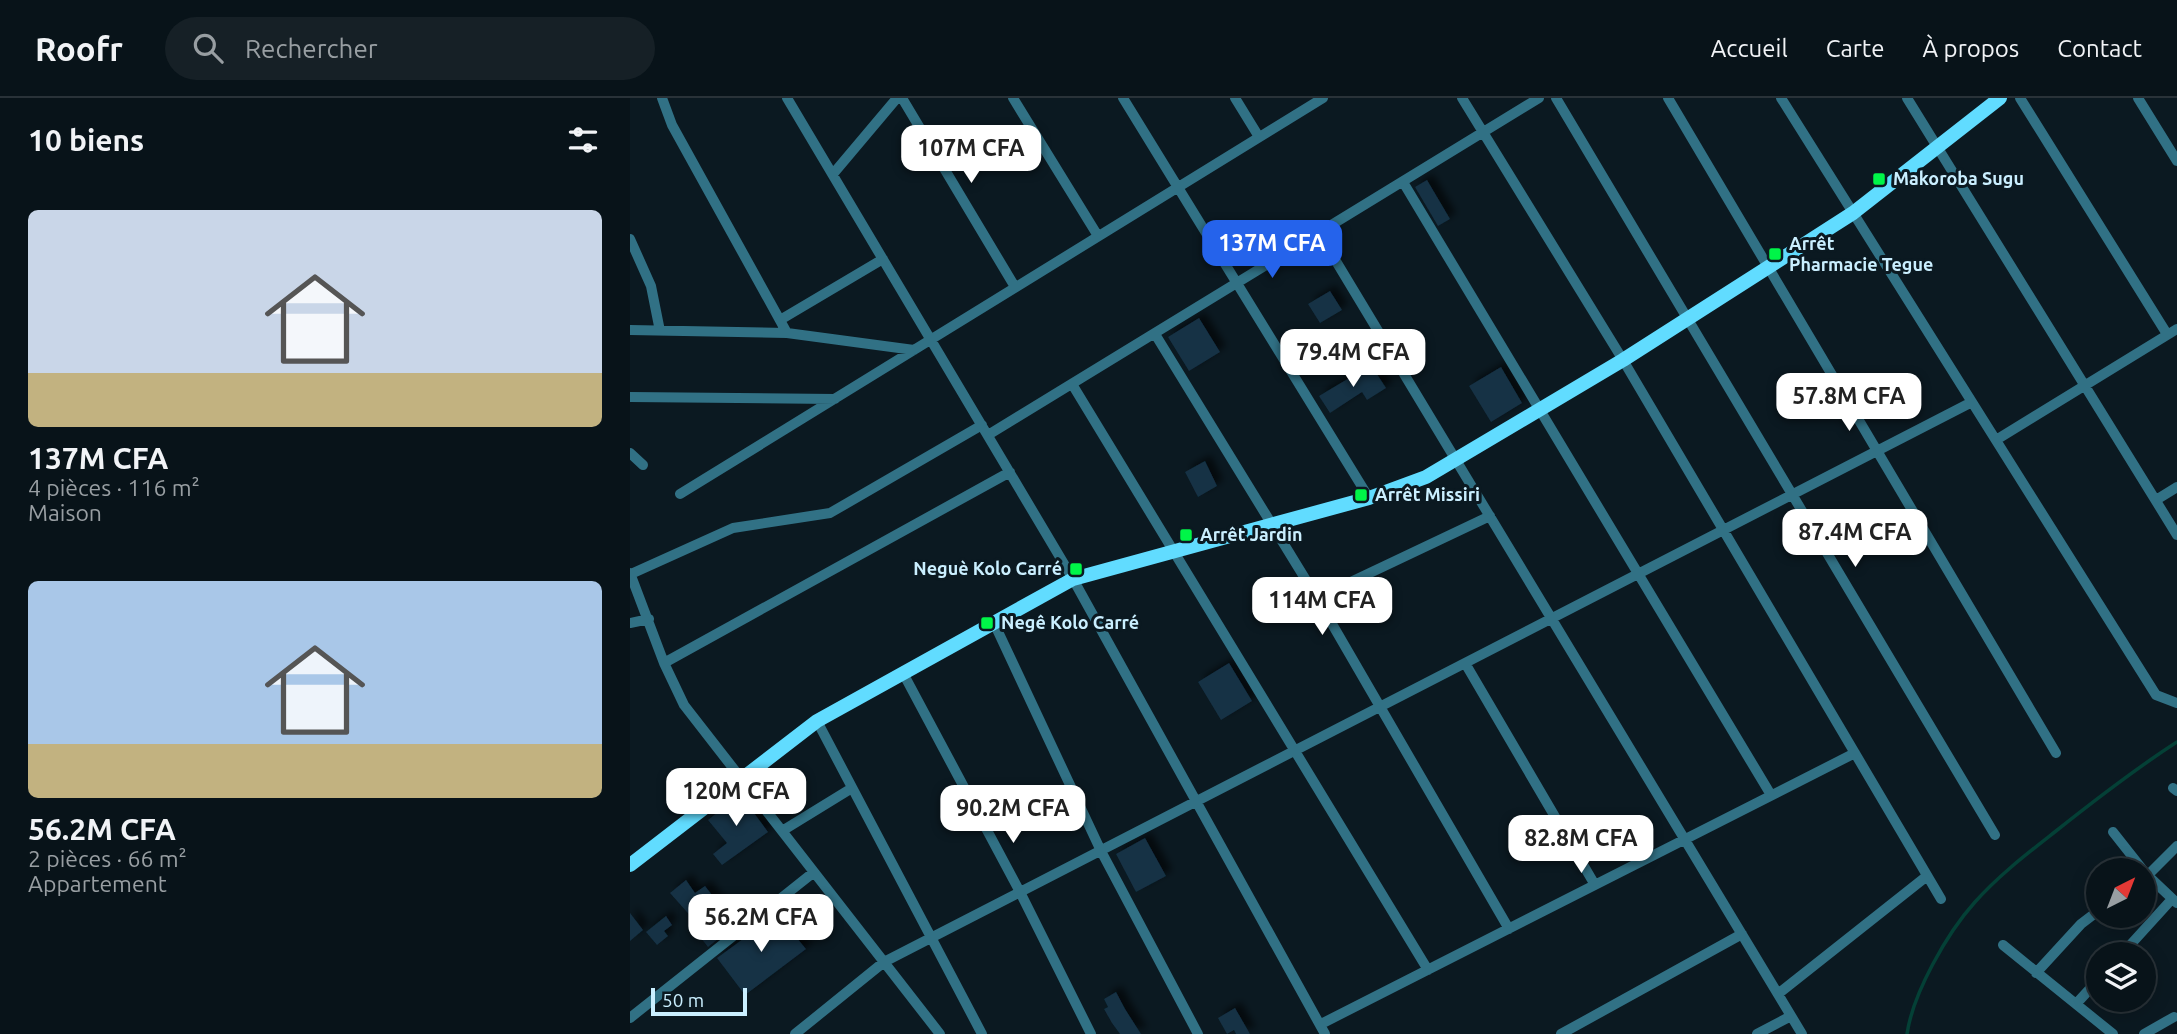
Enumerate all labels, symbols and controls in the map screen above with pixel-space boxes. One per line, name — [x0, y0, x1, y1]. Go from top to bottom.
search box — [165, 17, 655, 80]
icon: search — [189, 29, 227, 67]
text: Roofr — [35, 30, 123, 67]
text: Rechercher — [245, 34, 378, 63]
text: Accueil — [1711, 35, 1788, 62]
text: Carte — [1826, 35, 1885, 62]
text: À propos — [1923, 35, 2019, 62]
text: Contact — [2057, 35, 2142, 62]
icon: filters — [564, 121, 602, 159]
text: 10 biens — [28, 123, 144, 157]
pin: 107M CFA — [899, 126, 1043, 185]
text: 107M CFA — [917, 135, 1025, 160]
place label: Makoroba Sugu — [1893, 168, 2024, 188]
marker: Makoroba Sugu — [1871, 171, 1887, 187]
pin: 137M CFA — [1200, 220, 1344, 280]
text: 137M CFA — [1218, 230, 1326, 255]
place label: Arrêt Pharmacie Tegue — [1789, 233, 1933, 274]
marker: Arrêt Pharmacie Tegue — [1767, 246, 1783, 262]
icon: home — [252, 256, 378, 382]
pin: 79.4M CFA — [1273, 330, 1433, 389]
text: 79.4M CFA — [1296, 339, 1410, 364]
pin: 57.8M CFA — [1769, 374, 1929, 433]
text: 57.8M CFA — [1792, 383, 1906, 408]
text: 137M CFA — [28, 441, 168, 475]
text: 4 pièces · 116 m² — [28, 475, 200, 500]
place label: Arrêt Missiri — [1375, 484, 1480, 504]
marker: Arrêt Missiri — [1353, 487, 1369, 503]
text: Maison — [28, 500, 102, 525]
pin: 87.4M CFA — [1775, 510, 1935, 569]
text: 87.4M CFA — [1798, 519, 1912, 544]
place label: Arrêt Jardin — [1200, 524, 1302, 544]
marker: Arrêt Jardin — [1178, 527, 1194, 543]
place label: Neguè Kolo Carré — [913, 558, 1062, 578]
marker: Neguè Kolo Carré — [1068, 561, 1084, 577]
pin: 114M CFA — [1250, 578, 1394, 637]
text: 114M CFA — [1268, 587, 1376, 612]
place label: Negê Kolo Carré — [1001, 612, 1139, 632]
marker: Negê Kolo Carré — [979, 615, 995, 631]
icon: home — [252, 627, 378, 753]
pin: 120M CFA — [664, 768, 808, 828]
text: 120M CFA — [682, 778, 790, 803]
pin: 90.2M CFA — [933, 786, 1093, 845]
text: 90.2M CFA — [956, 795, 1070, 820]
text: 56.2M CFA — [28, 812, 176, 846]
pin: 82.8M CFA — [1501, 816, 1661, 875]
text: 82.8M CFA — [1524, 825, 1638, 850]
text: 2 pièces · 66 m² — [28, 846, 187, 871]
north arrow — [2086, 858, 2156, 928]
map controls — [2086, 858, 2156, 1012]
text: Appartement — [28, 871, 167, 896]
pin: 56.2M CFA — [681, 894, 841, 954]
text: 56.2M CFA — [704, 904, 818, 929]
button: layers — [2086, 942, 2156, 1012]
scale bar — [651, 985, 747, 1017]
text: 50 m — [662, 989, 704, 1011]

